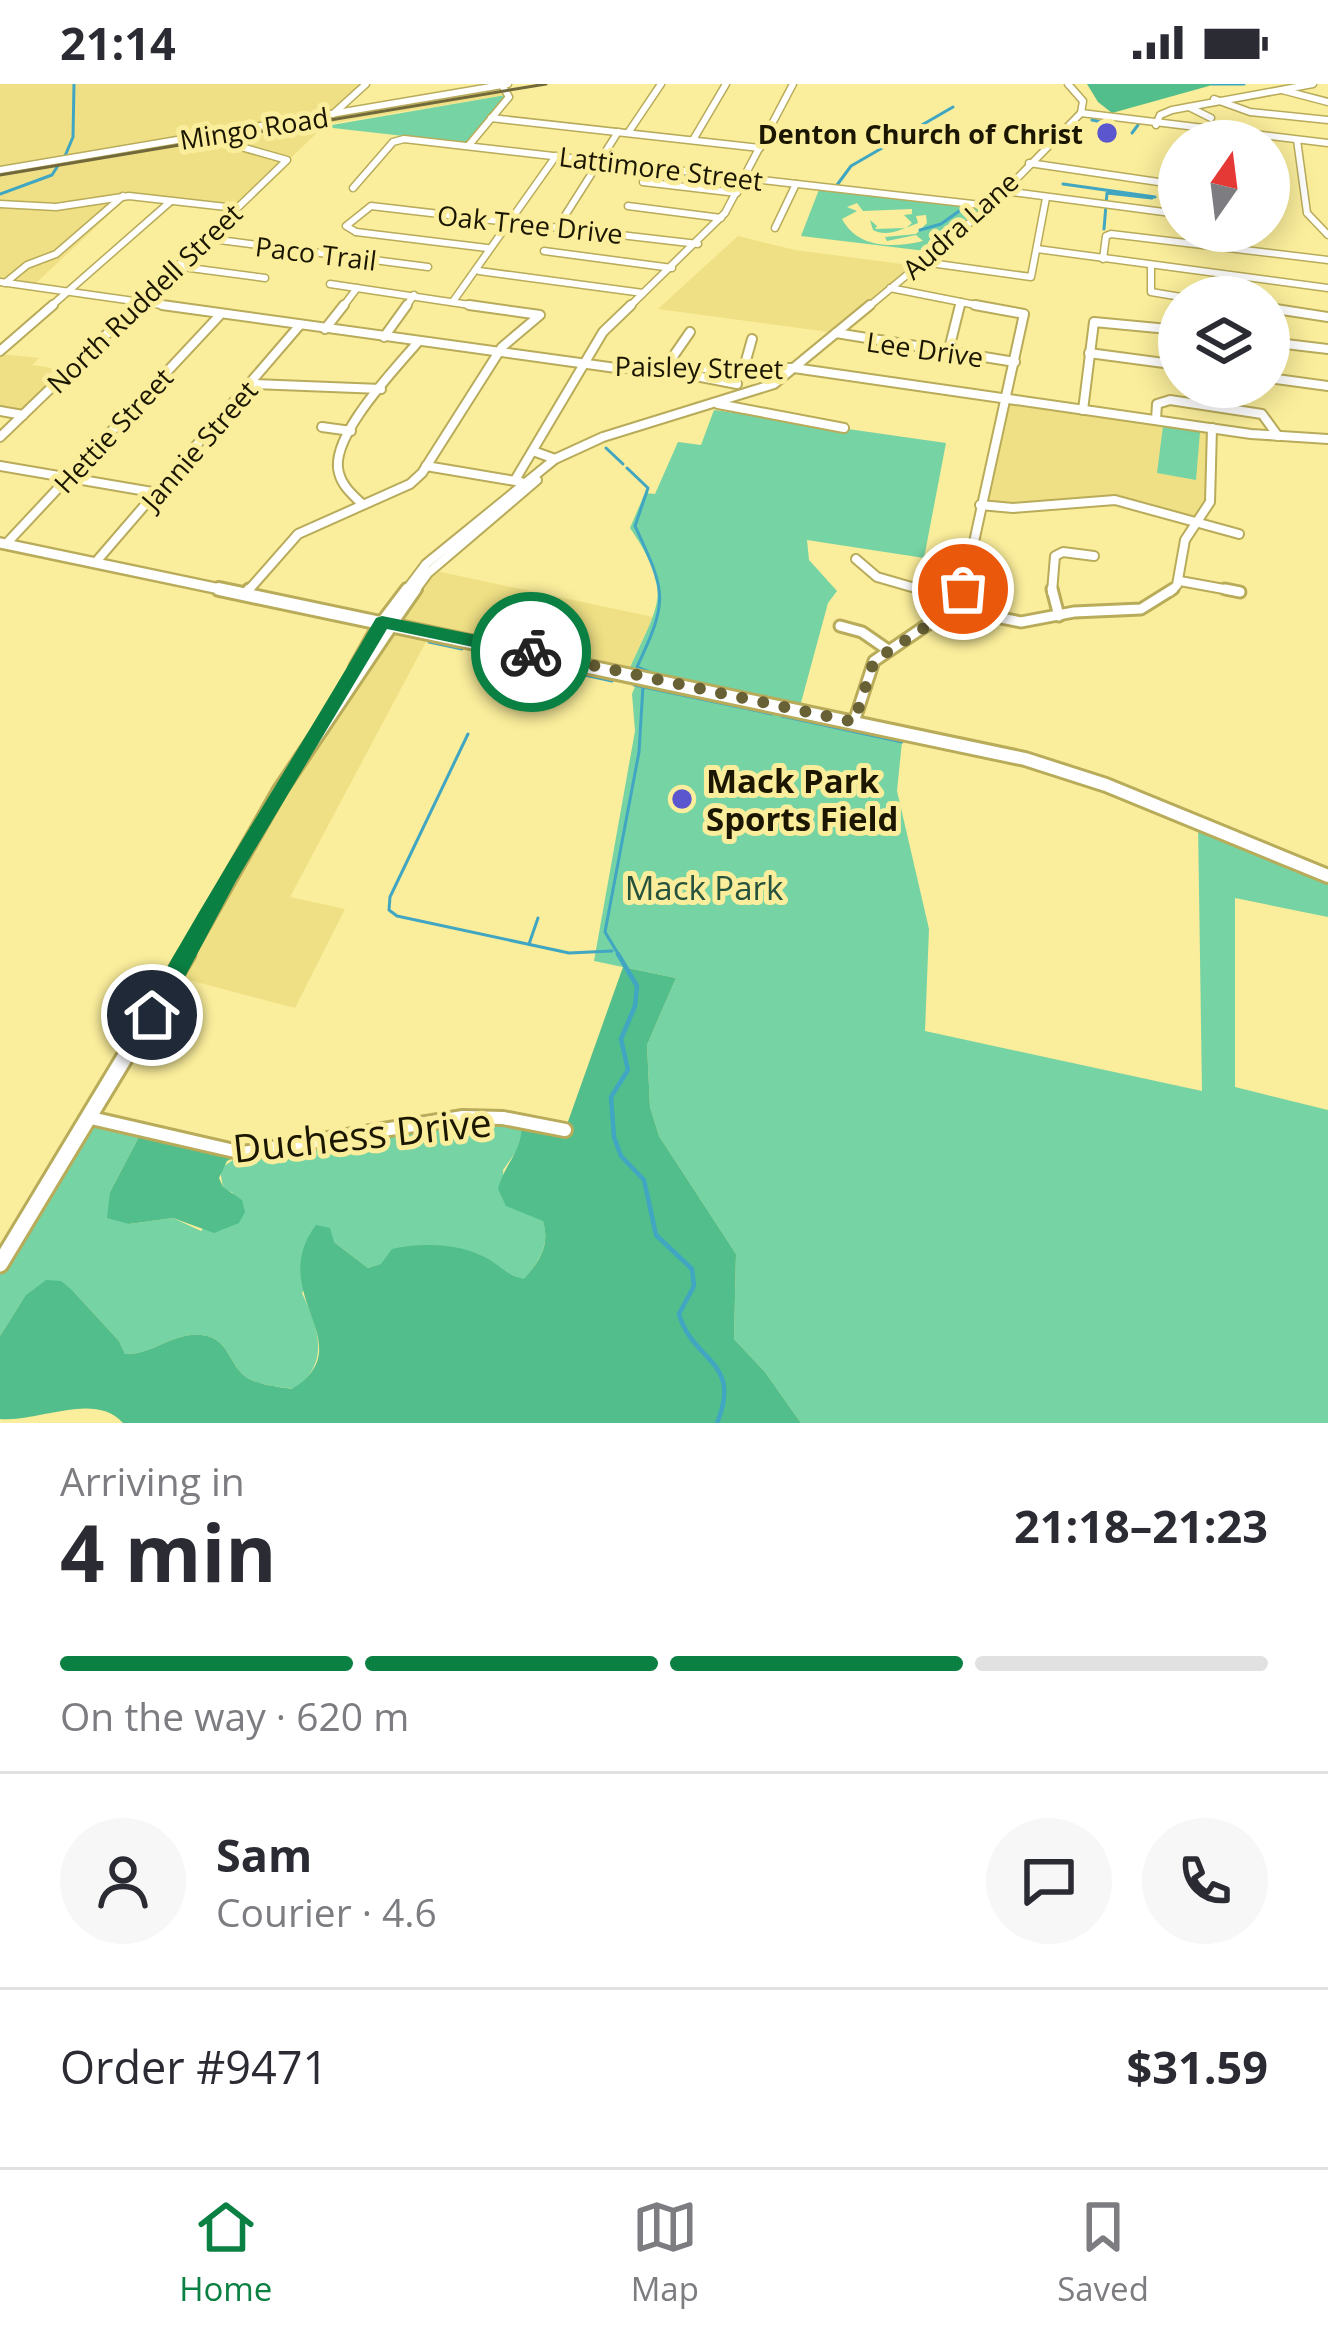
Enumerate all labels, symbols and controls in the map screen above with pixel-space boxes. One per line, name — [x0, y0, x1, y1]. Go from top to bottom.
text: 21:14 — [60, 12, 176, 73]
street label: Mingo Road — [177, 98, 331, 158]
place label: Denton Church of Christ — [758, 115, 1083, 152]
marker: Denton Church of Christ — [1094, 120, 1120, 146]
north arrow — [1158, 120, 1290, 252]
map controls — [1158, 120, 1290, 408]
street label: Lattimore Street — [557, 137, 765, 199]
street label: Audra Lane — [894, 163, 1026, 287]
street label: North Ruddell Street — [38, 195, 250, 401]
street label: Oak Tree Drive — [435, 196, 625, 252]
street label: Paco Trail — [253, 227, 379, 279]
button: layers — [1158, 276, 1290, 408]
street label: Lee Drive — [864, 323, 986, 375]
street label: Paisley Street — [614, 347, 784, 387]
street label: Hettie Street — [45, 359, 181, 501]
street label: Jannie Street — [131, 373, 265, 520]
pin — [912, 538, 1014, 640]
icon: bag — [930, 556, 996, 622]
courier — [471, 592, 591, 712]
icon: bike — [498, 619, 564, 685]
place label: Mack Park Sports Field — [706, 758, 898, 841]
marker: Mack Park Sports Field — [669, 786, 695, 812]
park label: Mack Park — [625, 865, 784, 910]
pin — [101, 964, 203, 1066]
icon: home — [119, 982, 185, 1048]
street label: Duchess Drive — [230, 1094, 494, 1174]
text: Arriving in — [60, 1454, 245, 1507]
text: 21:18–21:23 — [1014, 1495, 1268, 1556]
text: 4 min — [60, 1499, 277, 1605]
text: On the way · 620 m — [60, 1689, 409, 1742]
button: person — [60, 1818, 186, 1944]
button: chat — [986, 1818, 1112, 1944]
button: phone — [1142, 1818, 1268, 1944]
text: Sam — [216, 1824, 312, 1885]
text: Courier · 4.6 — [216, 1885, 437, 1938]
text: Order #9471 — [60, 2036, 328, 2097]
text: $31.59 — [1127, 2036, 1268, 2097]
tab: Home — [179, 2194, 272, 2311]
tab: Map — [631, 2194, 699, 2311]
tab: Saved — [1057, 2194, 1149, 2311]

